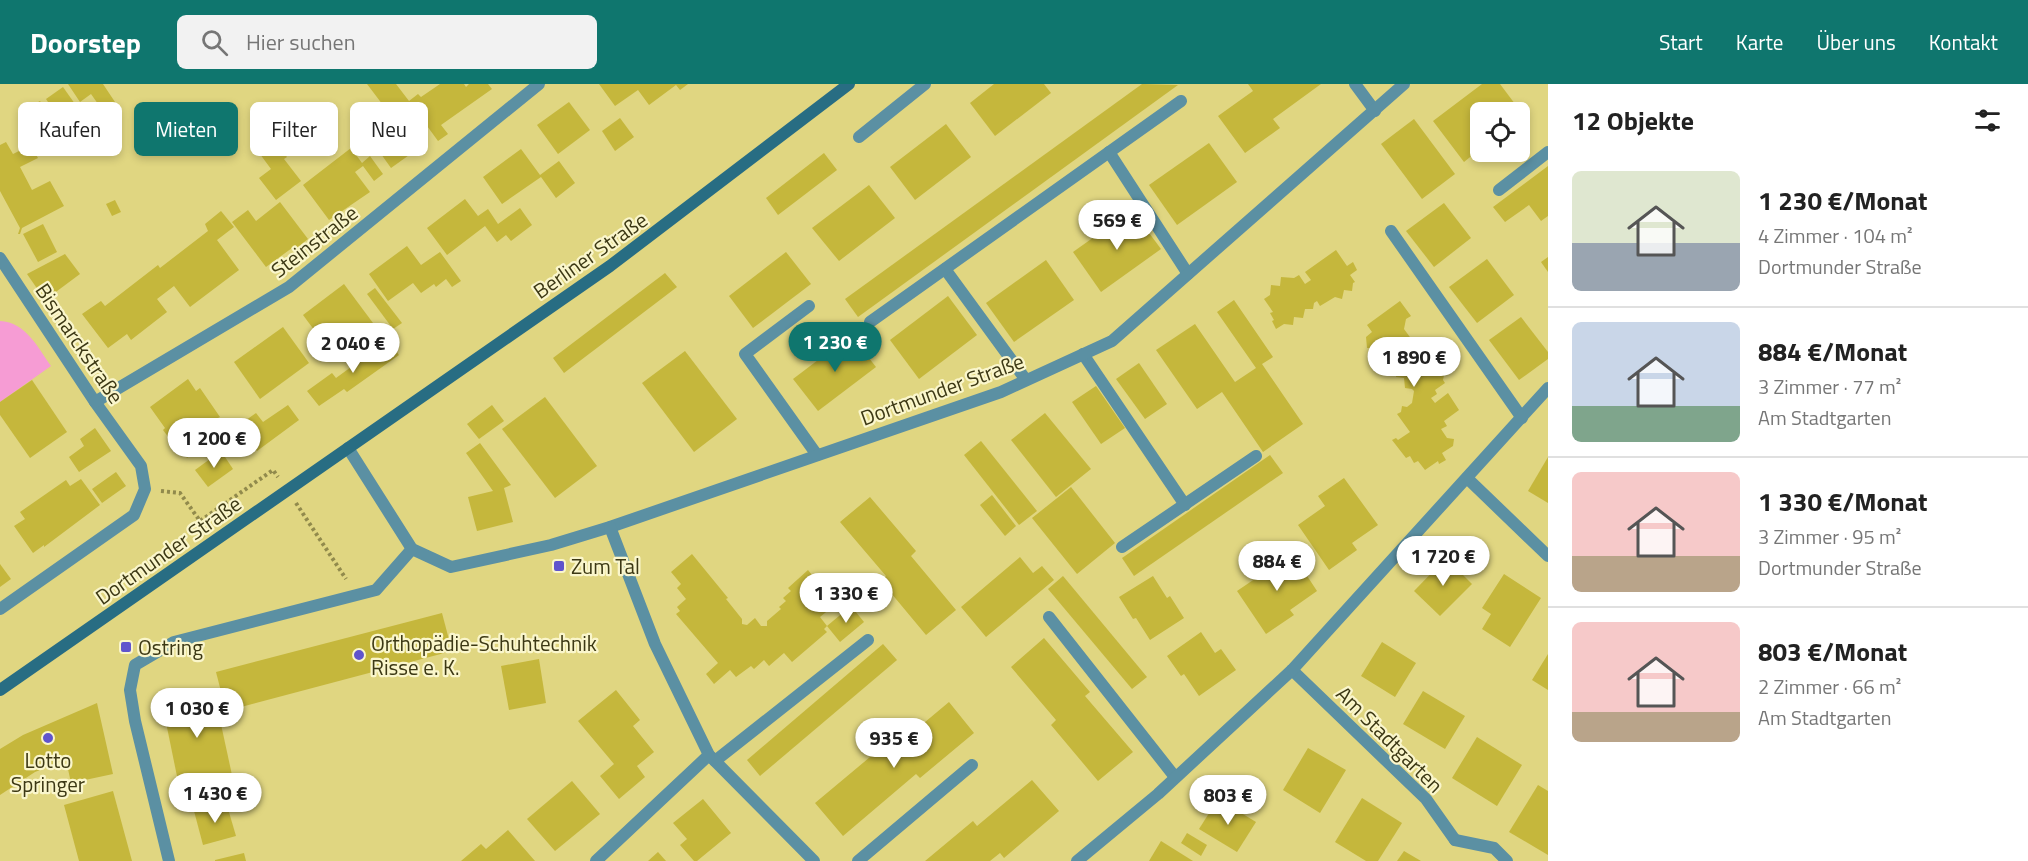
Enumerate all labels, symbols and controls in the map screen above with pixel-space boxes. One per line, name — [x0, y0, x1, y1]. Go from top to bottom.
search box — [177, 15, 597, 69]
text: Doorstep — [30, 21, 141, 64]
text: Hier suchen — [246, 25, 355, 59]
icon: search — [198, 26, 231, 59]
text: Start — [1659, 26, 1703, 58]
text: Karte — [1736, 26, 1783, 58]
text: Über uns — [1816, 26, 1896, 58]
text: Kontakt — [1929, 26, 1998, 58]
text: 12 Objekte — [1572, 101, 1694, 140]
chip: Kaufen — [18, 102, 122, 156]
chip: Mieten — [134, 102, 238, 156]
chip: Filter — [250, 102, 338, 156]
chip: Neu — [350, 102, 428, 156]
map controls — [1470, 102, 1530, 162]
button: locate — [1470, 102, 1530, 162]
icon: filters — [1971, 104, 2004, 137]
text: 1 230 €/Monat — [1758, 181, 1927, 220]
icon: home — [1620, 195, 1692, 267]
street label: Steinstraße — [264, 197, 364, 285]
pin: 569 € — [1075, 200, 1159, 251]
street label: Berliner Straße — [526, 204, 654, 306]
text: 569 € — [1092, 204, 1142, 235]
text: 4 Zimmer · 104 m² — [1758, 220, 1913, 251]
text: Dortmunder Straße — [1758, 251, 1922, 282]
street label: Bismarckstraße — [28, 276, 132, 410]
pin: 1 230 € — [780, 322, 890, 373]
pin: 2 040 € — [298, 323, 408, 374]
text: 1 230 € — [803, 326, 867, 357]
text: 2 040 € — [321, 327, 385, 358]
text: 884 €/Monat — [1758, 332, 1907, 371]
pin: 1 890 € — [1359, 337, 1469, 388]
text: 1 890 € — [1382, 341, 1446, 372]
street label: Dortmunder Straße — [856, 345, 1028, 433]
icon: home — [1620, 346, 1692, 418]
text: 3 Zimmer · 77 m² — [1758, 371, 1901, 402]
text: Am Stadtgarten — [1758, 402, 1891, 433]
pin: 1 200 € — [159, 418, 269, 469]
text: 1 200 € — [182, 422, 246, 453]
text: 1 330 €/Monat — [1758, 482, 1927, 521]
street label: Dortmunder Straße — [88, 488, 248, 612]
icon: home — [1620, 496, 1692, 568]
text: 3 Zimmer · 95 m² — [1758, 521, 1901, 552]
pin: 1 720 € — [1388, 536, 1498, 587]
text: 1 720 € — [1411, 540, 1475, 571]
pin: 884 € — [1235, 541, 1319, 592]
text: 884 € — [1252, 545, 1302, 576]
place label: Zum Tal — [571, 550, 640, 582]
text: Dortmunder Straße — [1758, 552, 1922, 583]
marker: Zum Tal — [552, 559, 566, 573]
pin: 1 330 € — [791, 573, 901, 624]
text: 1 330 € — [814, 577, 878, 608]
place label: Orthopädie-Schuhtechnik Risse e. K. — [371, 627, 597, 683]
place label: Ostring — [138, 631, 203, 663]
text: 803 €/Monat — [1758, 632, 1907, 671]
marker: Ostring — [119, 640, 133, 654]
icon: home — [1620, 646, 1692, 718]
marker: Orthopädie-Schuhtechnik Risse e. K. — [352, 648, 366, 662]
text: 2 Zimmer · 66 m² — [1758, 671, 1901, 702]
street label: Am Stadtgarten — [1329, 678, 1451, 800]
pin: 1 030 € — [142, 688, 252, 739]
text: 1 030 € — [165, 692, 229, 723]
text: Am Stadtgarten — [1758, 702, 1891, 733]
pin: 935 € — [852, 718, 936, 769]
text: 935 € — [869, 722, 919, 753]
marker: Lotto Springer — [41, 731, 55, 745]
place label: Lotto Springer — [11, 744, 85, 800]
pin: 1 430 € — [160, 773, 270, 824]
pin: 803 € — [1186, 775, 1270, 826]
text: 1 430 € — [183, 777, 247, 808]
text: 803 € — [1203, 779, 1253, 810]

